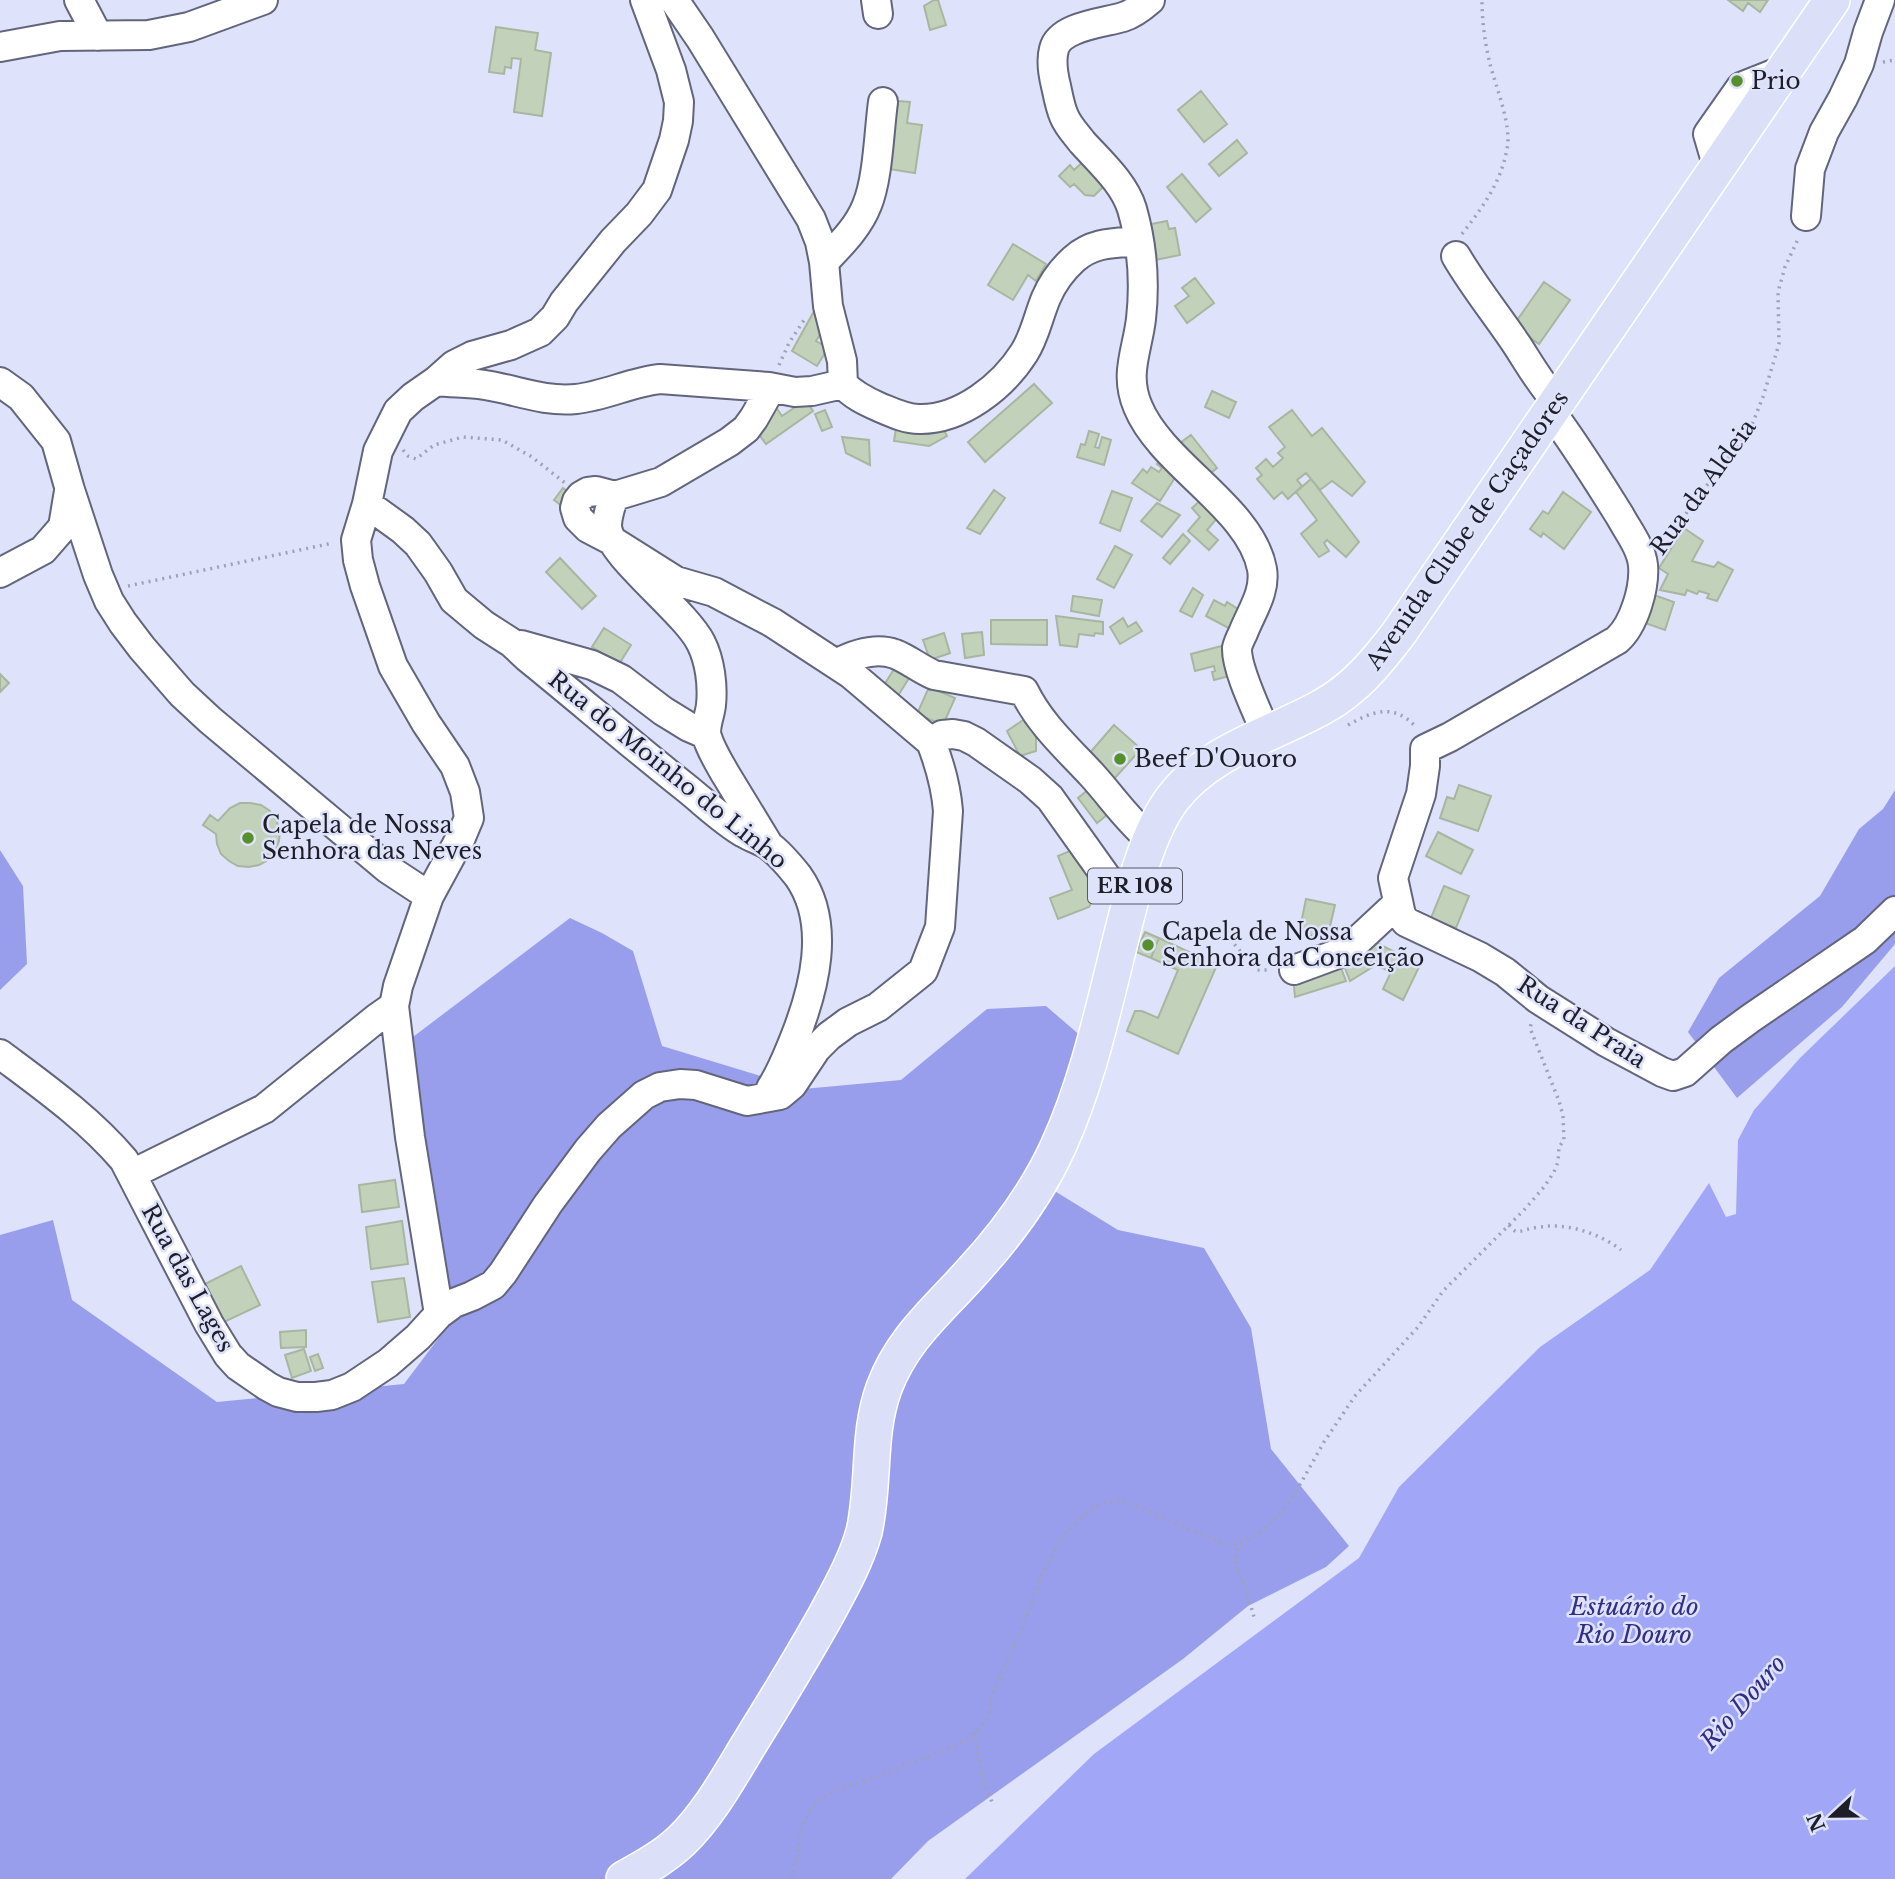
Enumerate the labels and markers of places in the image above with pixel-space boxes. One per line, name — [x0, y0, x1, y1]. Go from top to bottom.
place label: Prio — [1751, 67, 1801, 95]
marker: Prio — [1729, 73, 1745, 89]
place label: Beef D'Ouoro — [1134, 745, 1297, 773]
marker: Beef D'Ouoro — [1112, 751, 1128, 767]
place label: Capela de Nossa Senhora das Neves — [262, 811, 482, 865]
marker: Capela de Nossa Senhora das Neves — [240, 830, 256, 846]
place label: Capela de Nossa Senhora da Conceição — [1162, 918, 1424, 972]
marker: Capela de Nossa Senhora da Conceição — [1140, 937, 1156, 953]

